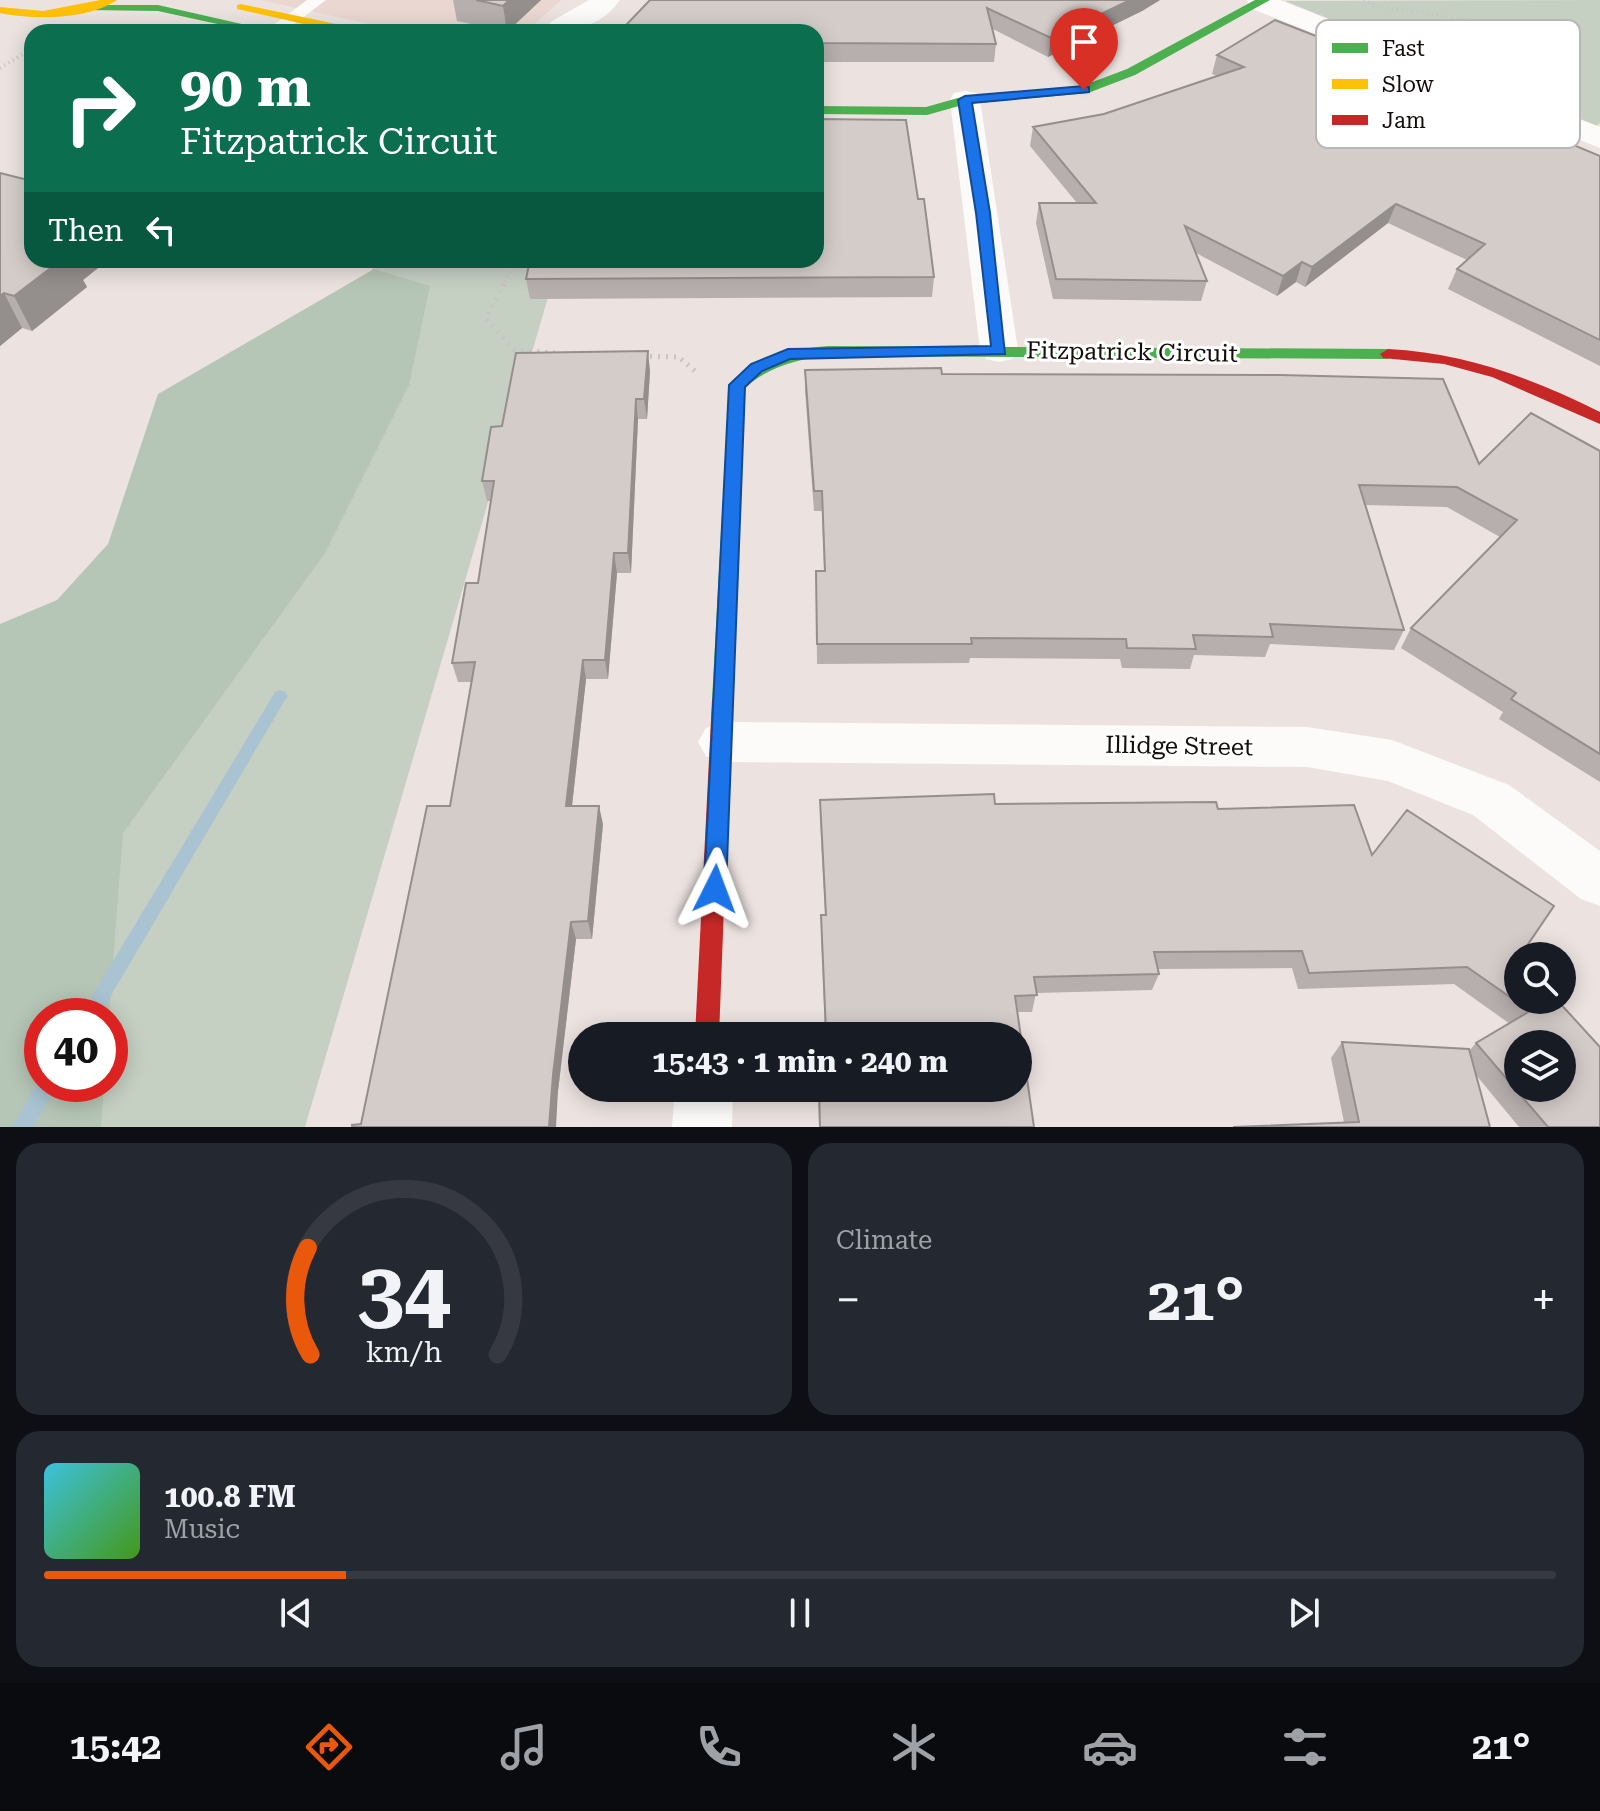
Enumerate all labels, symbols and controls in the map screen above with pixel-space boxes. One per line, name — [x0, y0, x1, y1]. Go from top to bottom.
pin — [1050, 8, 1118, 90]
icon: arrive — [1062, 20, 1106, 64]
legend — [1316, 20, 1580, 148]
text: Fast — [1382, 36, 1425, 61]
text: 90 m — [180, 54, 311, 120]
icon: right — [48, 56, 152, 160]
text: Slow — [1382, 72, 1435, 97]
text: Jam — [1382, 108, 1426, 133]
text: Fitzpatrick Circuit — [180, 121, 497, 163]
icon: left — [139, 208, 183, 252]
text: Then — [48, 213, 123, 248]
street label: Fitzpatrick Circuit — [1026, 336, 1238, 368]
street label: Illidge Street — [1105, 731, 1253, 761]
position arrow — [673, 847, 757, 931]
map controls — [1504, 942, 1576, 1102]
button: search — [1504, 942, 1576, 1014]
speed limit sign: 40 — [24, 998, 128, 1102]
button: layers — [1504, 1030, 1576, 1102]
text: 15:43 · 1 min · 240 m — [652, 1044, 948, 1079]
text: Climate — [836, 1225, 932, 1255]
text: 34 — [357, 1244, 451, 1341]
text: 21° — [1147, 1264, 1245, 1335]
text: − — [836, 1274, 861, 1326]
text: + — [1531, 1274, 1556, 1326]
text: km/h — [366, 1335, 442, 1369]
text: 100.8 FM — [164, 1479, 296, 1514]
text: Music — [164, 1514, 240, 1544]
icon: previous — [274, 1591, 318, 1635]
icon: pause — [778, 1591, 822, 1635]
icon: next — [1282, 1591, 1326, 1635]
icon: directions — [301, 1719, 357, 1775]
icon: music — [496, 1719, 552, 1775]
icon: phone — [691, 1719, 747, 1775]
icon: climate — [886, 1719, 942, 1775]
icon: car — [1082, 1719, 1138, 1775]
icon: filters — [1277, 1719, 1333, 1775]
text: 15:42 — [70, 1726, 162, 1768]
text: 21° — [1472, 1726, 1530, 1768]

